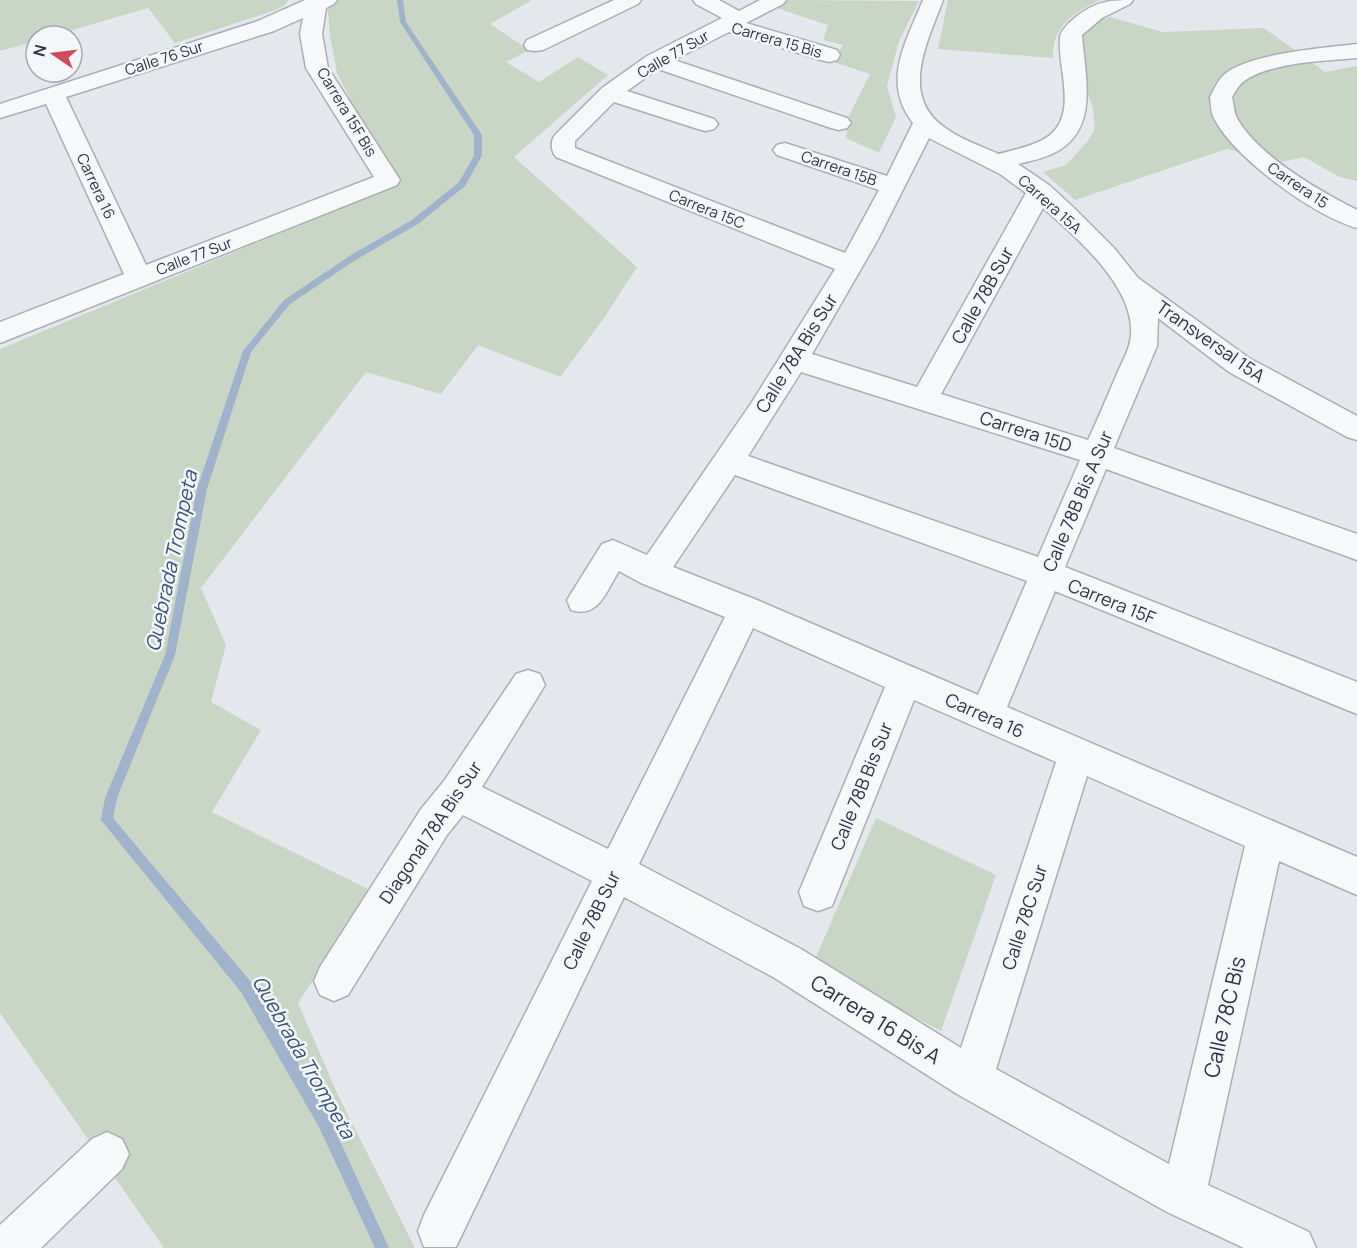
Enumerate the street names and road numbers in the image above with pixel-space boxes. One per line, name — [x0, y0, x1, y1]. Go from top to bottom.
street label: Carrera 15 Bis — [729, 17, 825, 63]
street label: Calle 77 Sur — [633, 25, 713, 83]
street label: Calle 76 Sur — [122, 35, 206, 81]
street label: Carrera 15F Bis — [312, 63, 382, 161]
street label: Carrera 15B — [798, 145, 880, 191]
street label: Carrera 16 — [72, 150, 120, 222]
street label: Carrera 15 — [1263, 157, 1333, 213]
street label: Carrera 15A — [1014, 170, 1087, 239]
street label: Carrera 15C — [666, 184, 748, 234]
street label: Calle 77 Sur — [153, 232, 236, 280]
street label: Calle 78B Sur — [945, 242, 1019, 348]
street label: Calle 78A Bis Sur — [750, 288, 843, 417]
street label: Transversal 15A — [1152, 295, 1270, 388]
street label: Carrera 15D — [977, 405, 1075, 457]
street label: Calle 78B Bis A Sur — [1036, 426, 1118, 575]
street label: Carrera 15F — [1065, 573, 1159, 629]
street label: Carrera 16 — [942, 687, 1028, 743]
street label: Calle 78B Bis Sur — [824, 718, 898, 854]
street label: Diagonal 78A Bis Sur — [373, 756, 487, 908]
street label: Calle 78C Sur — [996, 861, 1053, 973]
street label: Calle 78B Sur — [557, 866, 626, 974]
street label: Calle 78C Bis — [1196, 954, 1252, 1080]
street label: Carrera 16 Bis A — [806, 968, 946, 1070]

